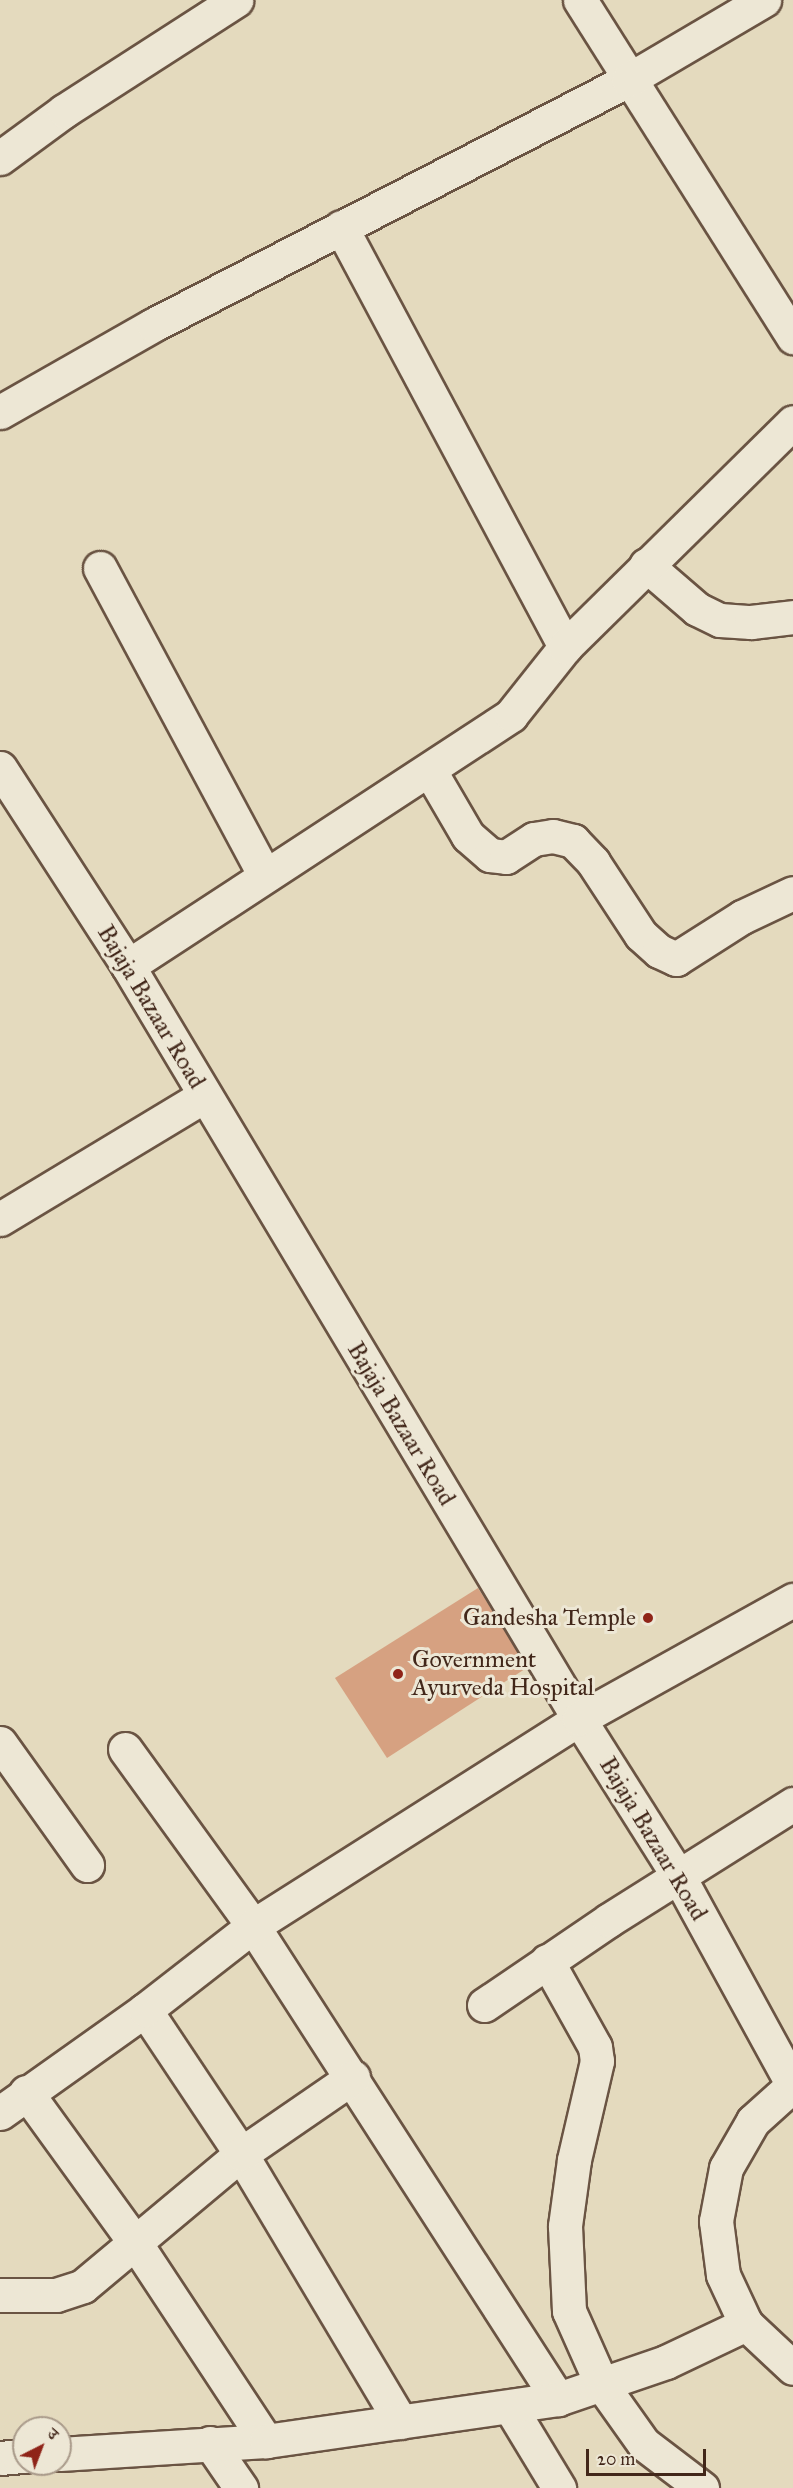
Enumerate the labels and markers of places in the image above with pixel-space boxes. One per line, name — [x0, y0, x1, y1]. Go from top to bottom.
place label: Gandesha Temple — [463, 1604, 636, 1632]
marker: Gandesha Temple — [641, 1611, 655, 1625]
place label: Government Ayurveda Hospital — [412, 1646, 594, 1702]
marker: Government Ayurveda Hospital — [389, 1665, 407, 1683]

